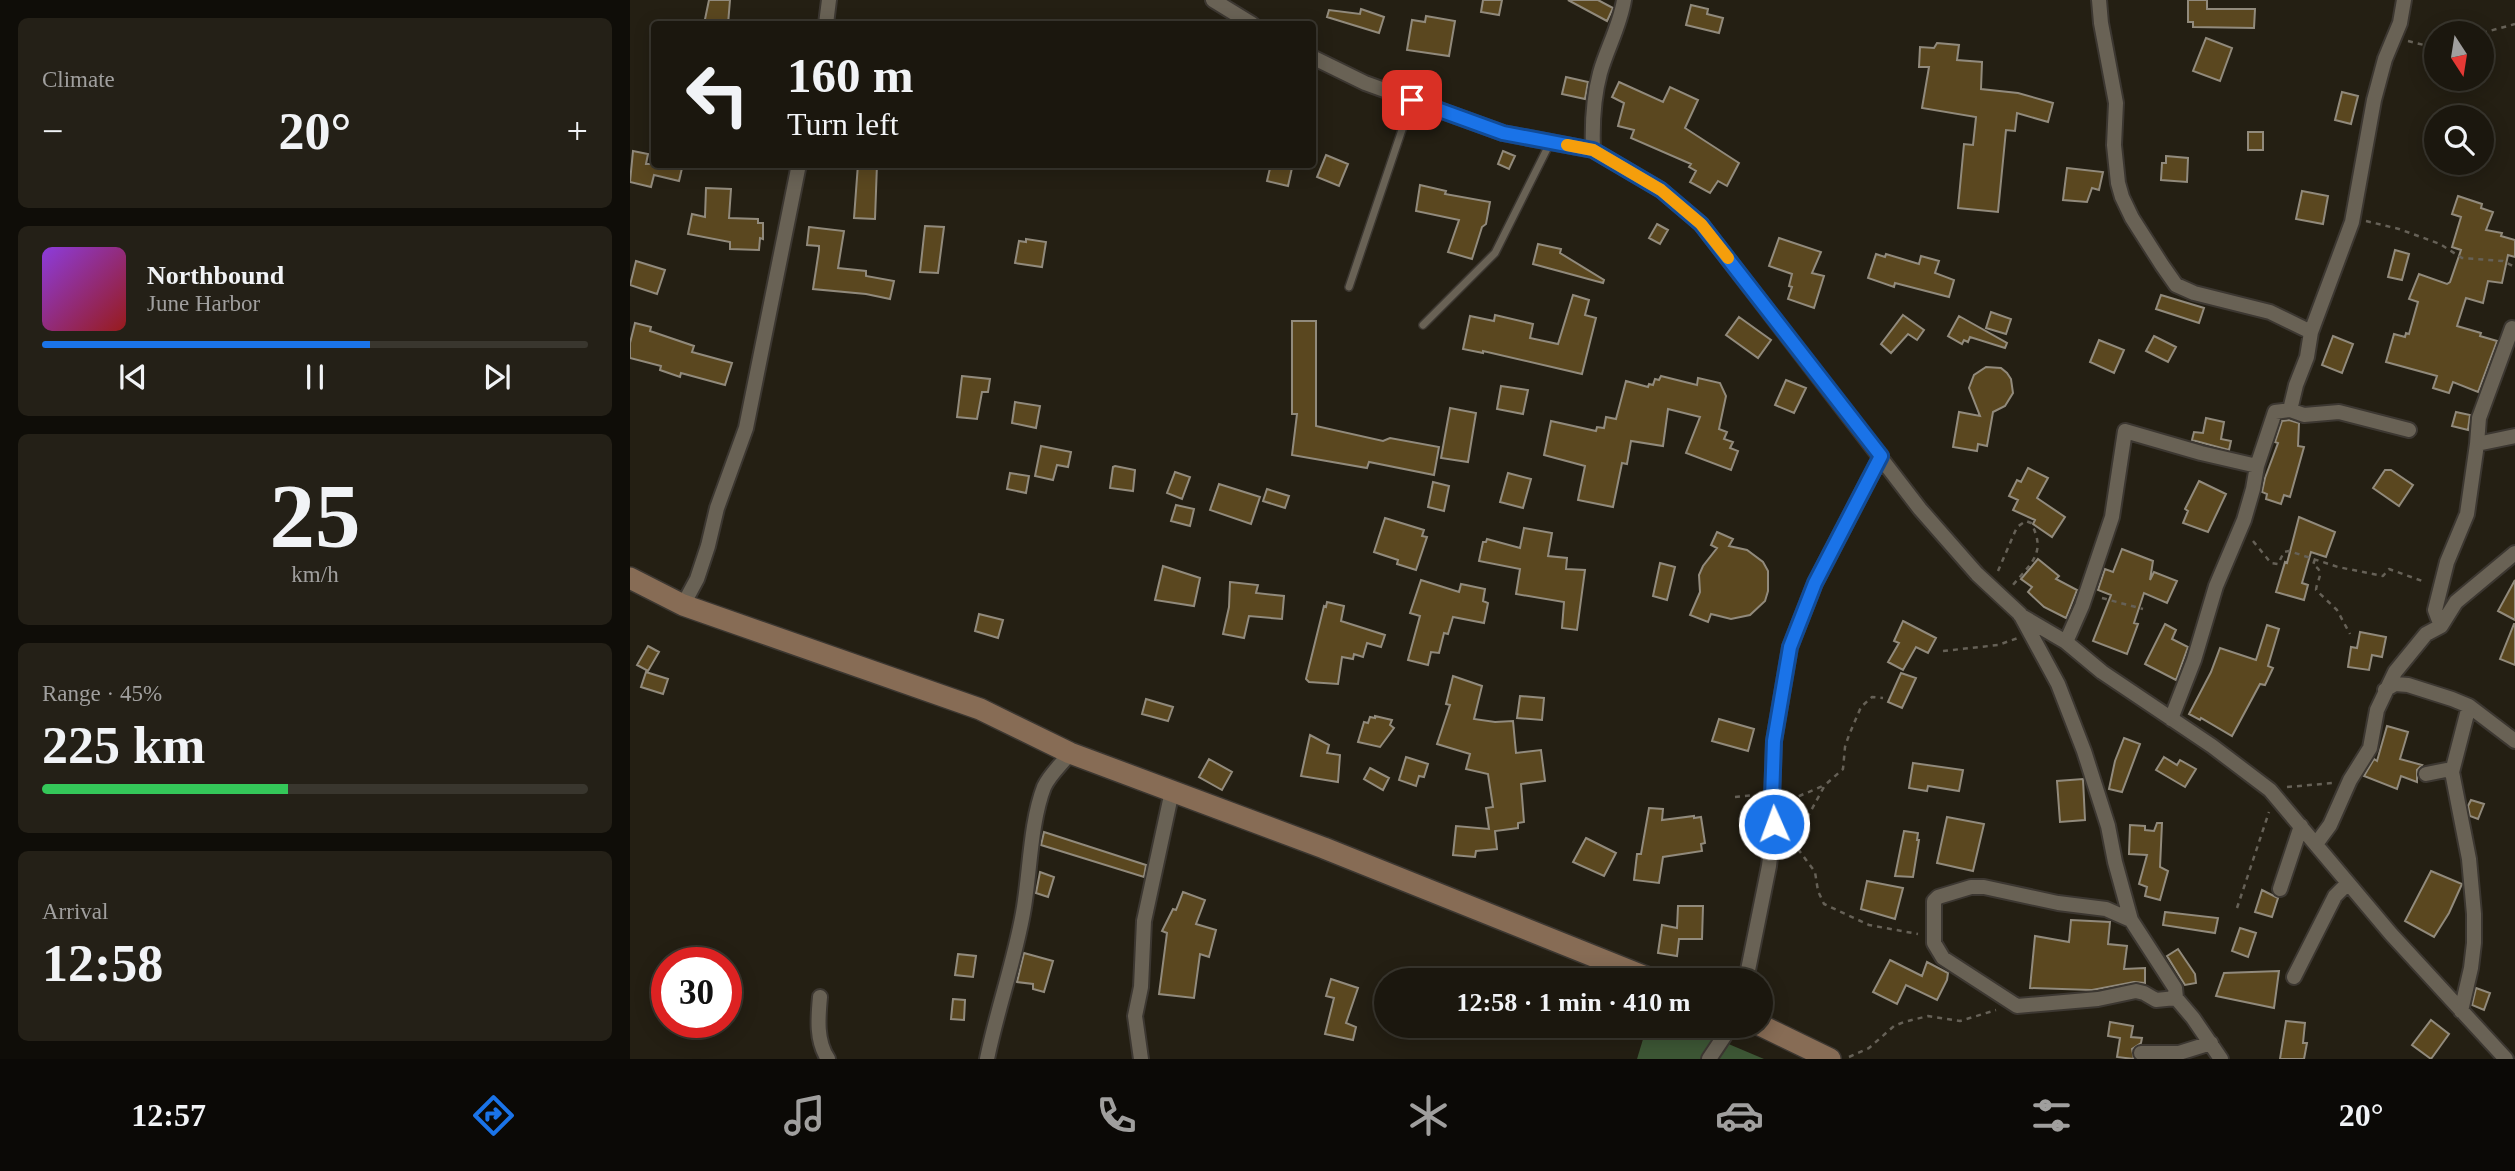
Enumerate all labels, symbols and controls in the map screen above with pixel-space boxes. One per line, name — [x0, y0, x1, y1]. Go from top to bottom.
north arrow — [2424, 21, 2494, 91]
map controls — [2424, 21, 2494, 175]
text: 160 m — [787, 48, 914, 103]
icon: left — [672, 49, 763, 140]
text: Climate — [42, 67, 115, 92]
pin — [1382, 70, 1442, 130]
icon: arrive — [1393, 81, 1431, 119]
text: 20° — [279, 103, 351, 160]
button: search — [2424, 105, 2494, 175]
text: Turn left — [787, 106, 899, 142]
text: − — [42, 110, 63, 152]
text: + — [567, 110, 588, 152]
text: Northbound — [147, 261, 284, 290]
text: June Harbor — [147, 291, 260, 316]
icon: previous — [114, 358, 152, 396]
icon: pause — [296, 358, 334, 396]
icon: next — [478, 358, 516, 396]
text: 25 — [270, 466, 361, 567]
text: km/h — [291, 562, 339, 587]
text: Range · 45% — [42, 681, 162, 706]
text: 225 km — [42, 717, 205, 774]
position arrow — [1737, 787, 1811, 861]
text: Arrival — [42, 899, 108, 924]
text: 12:58 — [42, 935, 163, 992]
speed limit sign: 30 — [651, 947, 742, 1038]
text: 12:58 · 1 min · 410 m — [1457, 988, 1691, 1017]
icon: directions — [469, 1091, 518, 1140]
icon: music — [780, 1091, 829, 1140]
icon: phone — [1092, 1091, 1141, 1140]
icon: climate — [1404, 1091, 1453, 1140]
icon: car — [1715, 1091, 1764, 1140]
icon: filters — [2027, 1091, 2076, 1140]
text: 12:57 — [131, 1097, 206, 1133]
text: 20° — [2339, 1097, 2384, 1133]

